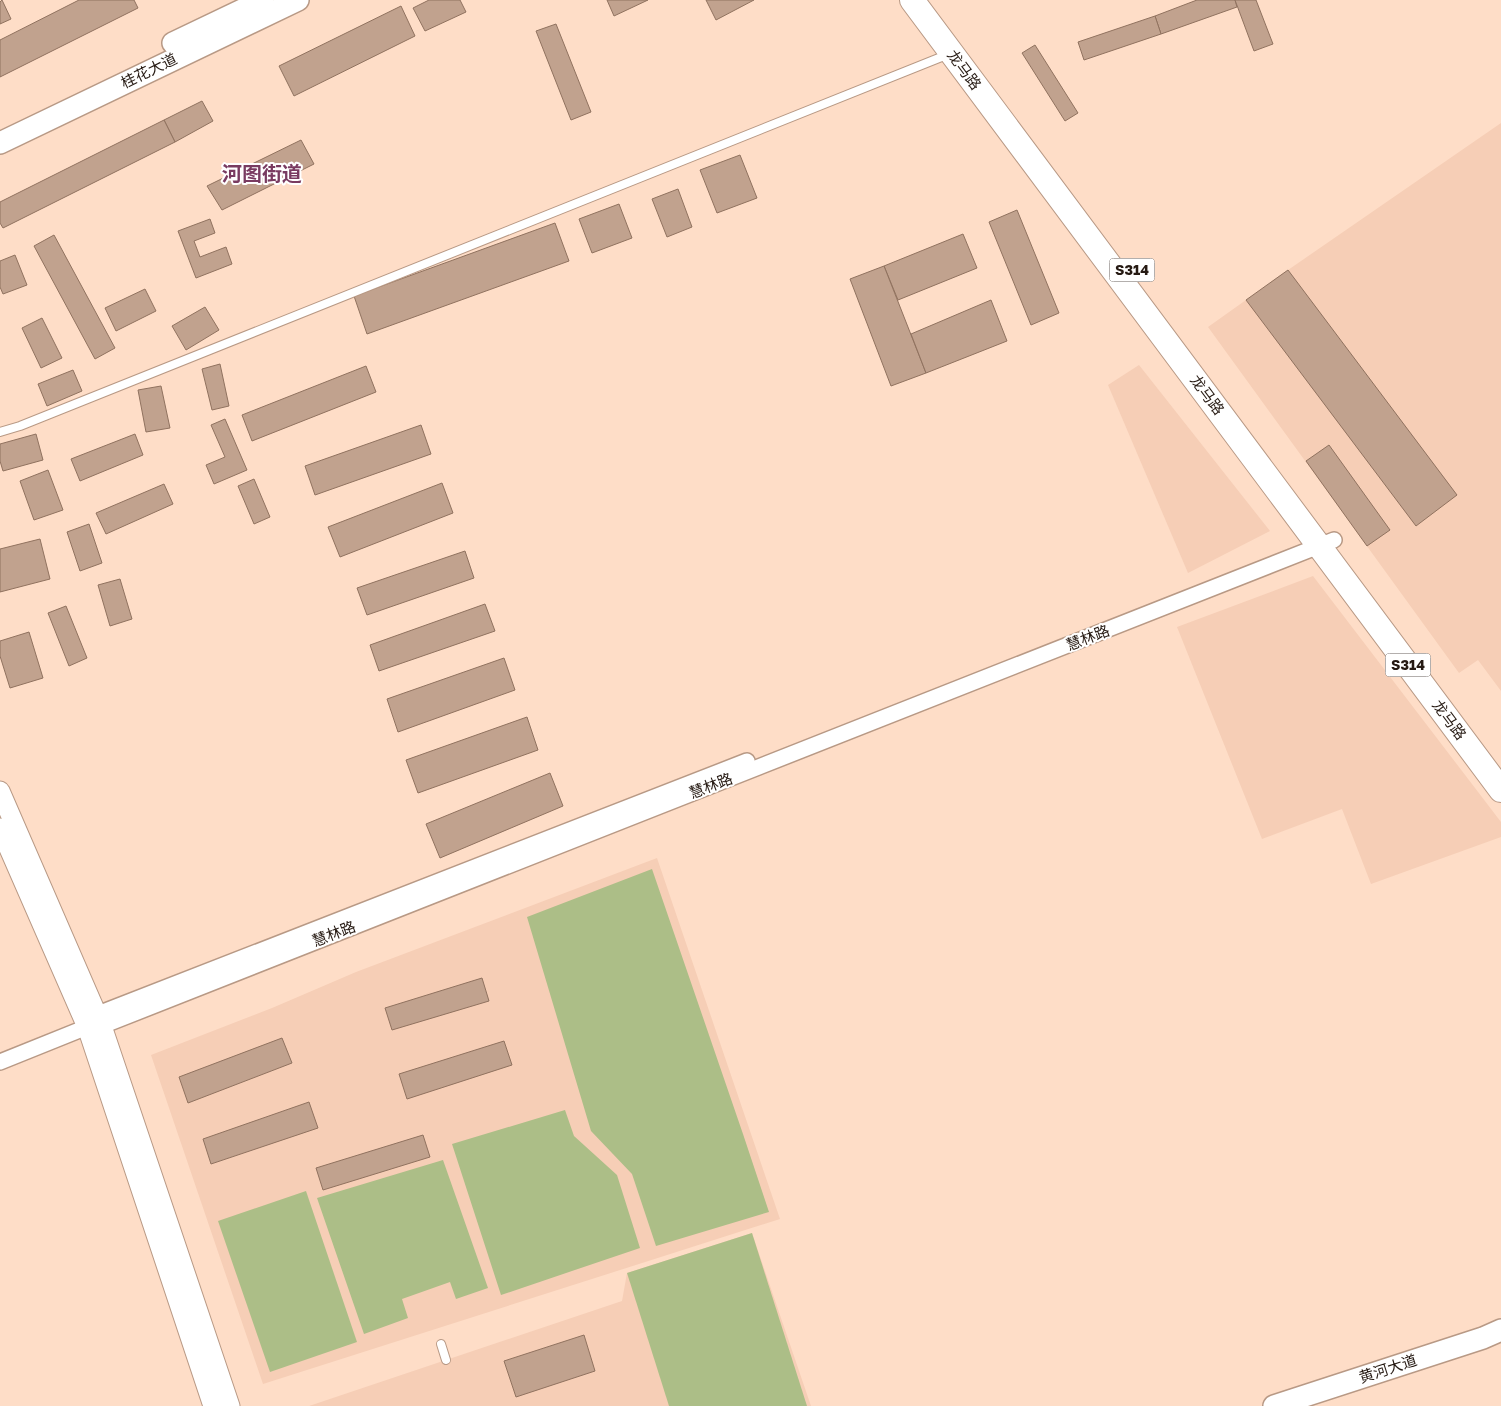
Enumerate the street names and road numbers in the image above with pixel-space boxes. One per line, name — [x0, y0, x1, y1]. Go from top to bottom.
street label: 龙马路 — [944, 46, 986, 93]
street label: 桂花大道 — [118, 49, 179, 91]
road number: S314 — [1110, 258, 1154, 282]
street label: 龙马路 — [1187, 371, 1229, 418]
street label: 慧林路 — [1063, 621, 1112, 654]
road number: S314 — [1386, 654, 1430, 676]
street label: 龙马路 — [1429, 696, 1471, 743]
street label: 慧林路 — [686, 769, 735, 802]
street label: 慧林路 — [309, 917, 358, 950]
street label: 黄河大道 — [1356, 1350, 1419, 1386]

